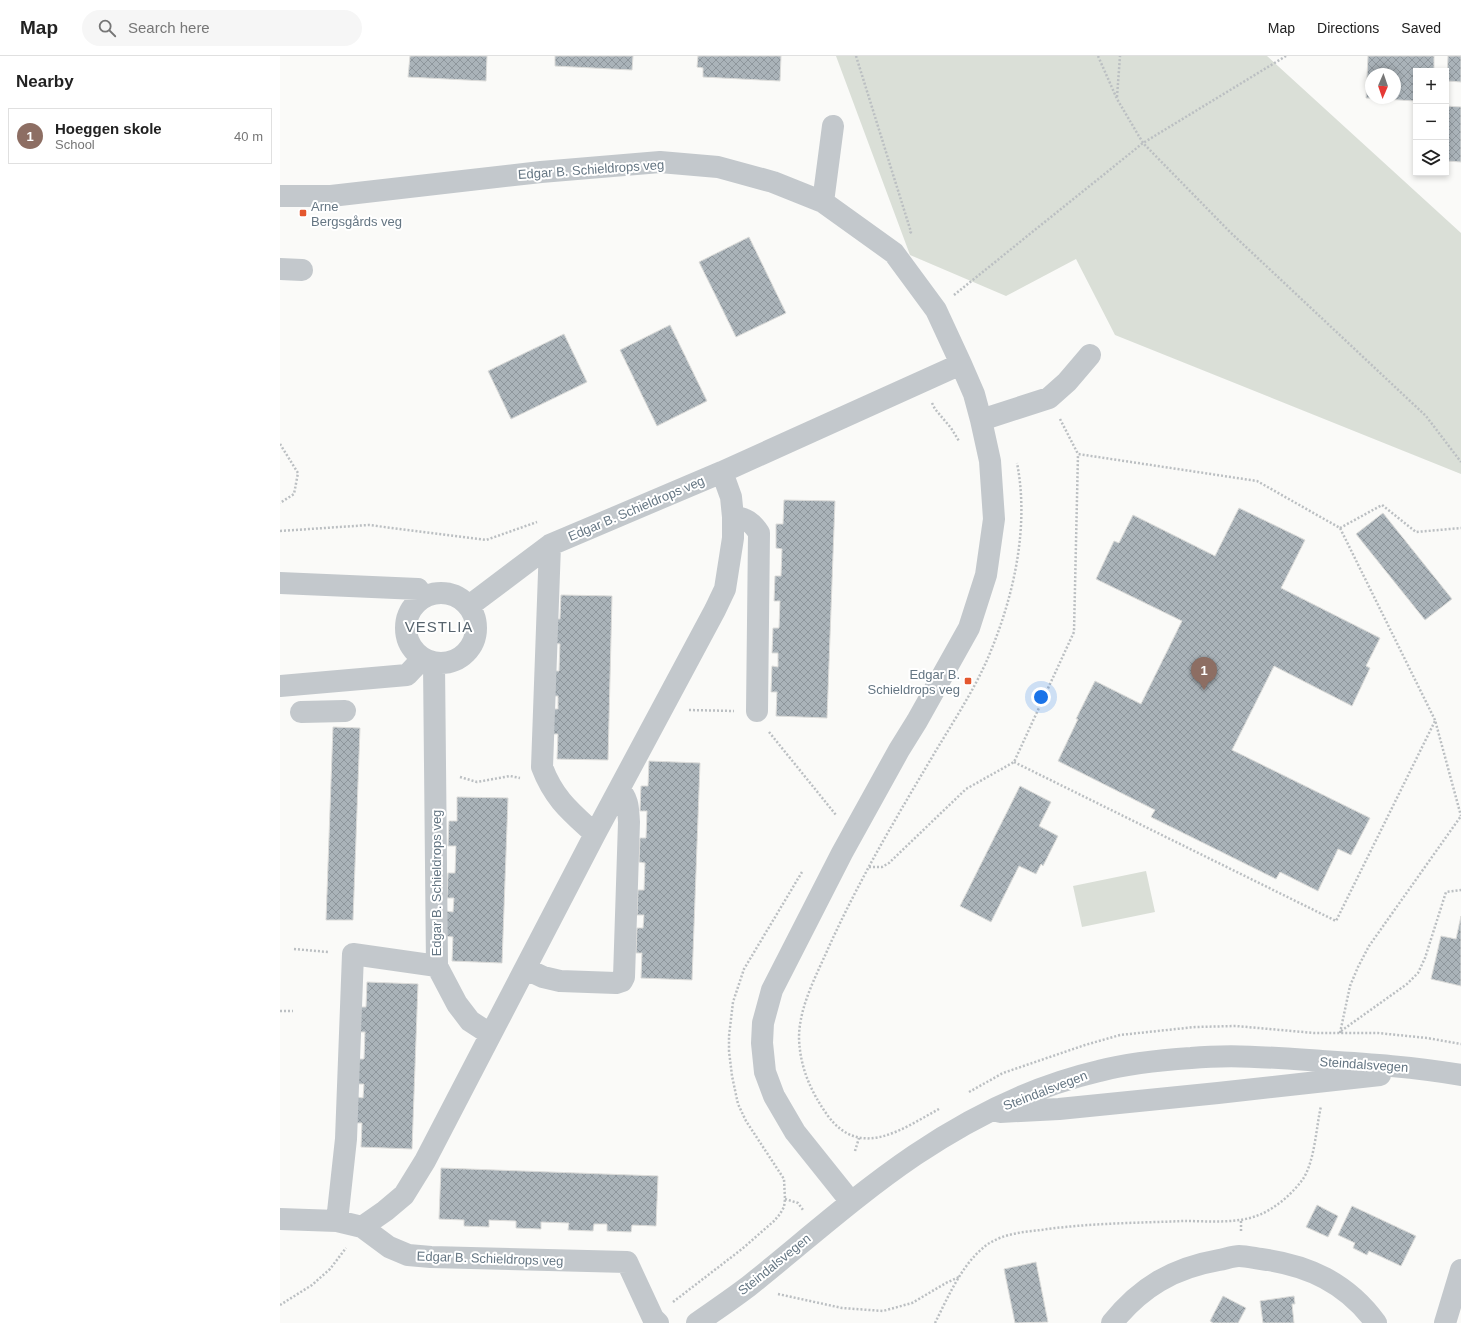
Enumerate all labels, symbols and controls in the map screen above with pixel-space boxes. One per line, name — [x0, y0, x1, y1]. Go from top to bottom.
search box — [82, 10, 362, 46]
text: Map — [20, 17, 58, 38]
icon: search — [96, 17, 118, 39]
text: Search here — [128, 19, 210, 36]
text: Map — [1268, 20, 1295, 36]
text: Directions — [1317, 20, 1379, 36]
text: Saved — [1401, 20, 1441, 36]
north arrow — [1365, 68, 1401, 104]
map controls — [1413, 68, 1449, 176]
button: + — [1413, 68, 1449, 104]
text: Nearby — [16, 72, 74, 91]
button: − — [1413, 104, 1449, 140]
text: Hoeggen skole — [55, 120, 162, 137]
text: 1 — [26, 129, 34, 144]
text: 40 m — [234, 129, 263, 144]
text: School — [55, 137, 95, 152]
button: layers — [1413, 140, 1449, 176]
street label: Edgar B. Schieldrops veg — [517, 157, 665, 182]
place label: Arne Bergsgårds veg — [311, 199, 402, 229]
marker: Arne Bergsgårds veg — [298, 208, 308, 218]
street label: Edgar B. Schieldrops veg — [566, 473, 707, 544]
district label: VESTLIA — [405, 618, 473, 635]
pin: 1 — [1191, 657, 1217, 690]
place label: Edgar B. Schieldrops veg — [868, 667, 960, 697]
marker: Edgar B. Schieldrops veg — [963, 676, 973, 686]
your location — [1031, 687, 1051, 707]
street label: Edgar B. Schieldrops veg — [429, 810, 444, 956]
street label: Steindalsvegen — [1319, 1054, 1409, 1075]
street label: Steindalsvegen — [1001, 1068, 1089, 1113]
street label: Steindalsvegen — [735, 1231, 814, 1298]
street label: Edgar B. Schieldrops veg — [416, 1248, 564, 1269]

